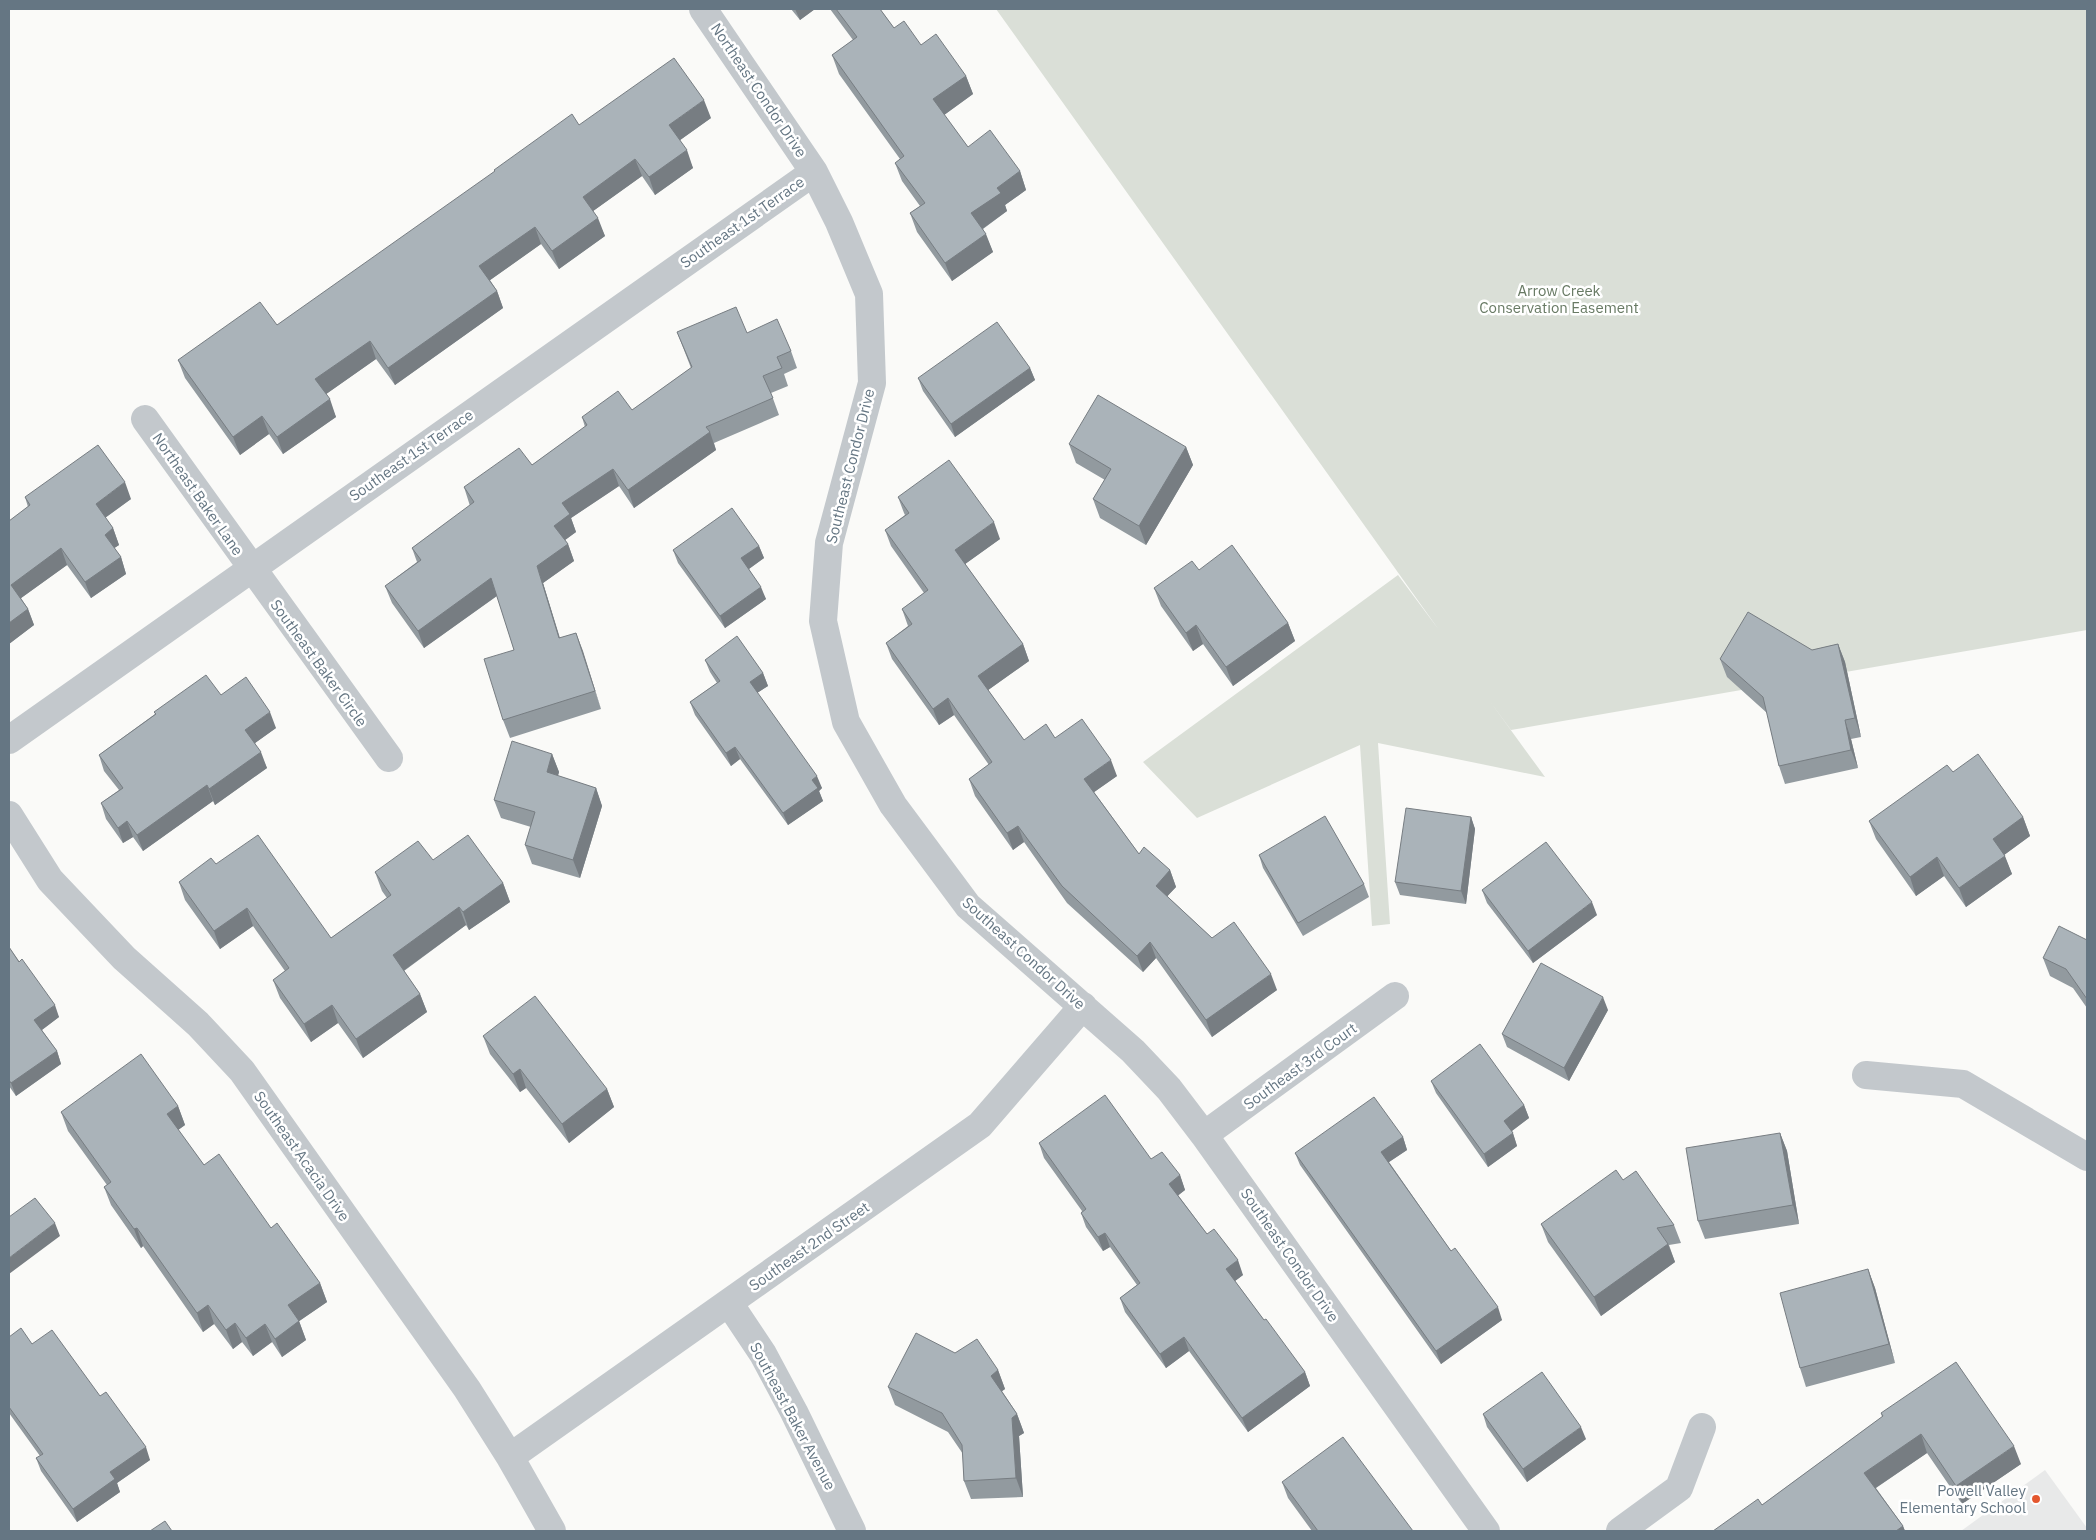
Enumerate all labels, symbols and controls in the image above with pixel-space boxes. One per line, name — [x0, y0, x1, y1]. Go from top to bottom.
street label: Northeast Condor Drive — [707, 19, 811, 161]
street label: Southeast 1st Terrace — [676, 172, 808, 272]
park label: Arrow Creek Conservation Easement — [1479, 281, 1639, 317]
street label: Southeast Condor Drive — [822, 387, 878, 545]
street label: Southeast 1st Terrace — [345, 405, 477, 505]
street label: Northeast Baker Lane — [148, 429, 248, 559]
street label: Southeast Baker Circle — [266, 596, 372, 730]
street label: Southeast Condor Drive — [959, 893, 1089, 1013]
street label: Southeast 3rd Court — [1240, 1019, 1360, 1113]
street label: Southeast Acacia Drive — [250, 1087, 354, 1225]
street label: Southeast Condor Drive — [1237, 1184, 1343, 1326]
street label: Southeast 2nd Street — [745, 1197, 873, 1295]
street label: Southeast Baker Avenue — [746, 1339, 840, 1493]
place label: Powell Valley Elementary School — [1899, 1481, 2027, 1517]
marker: Powell Valley Elementary School — [2030, 1493, 2042, 1505]

